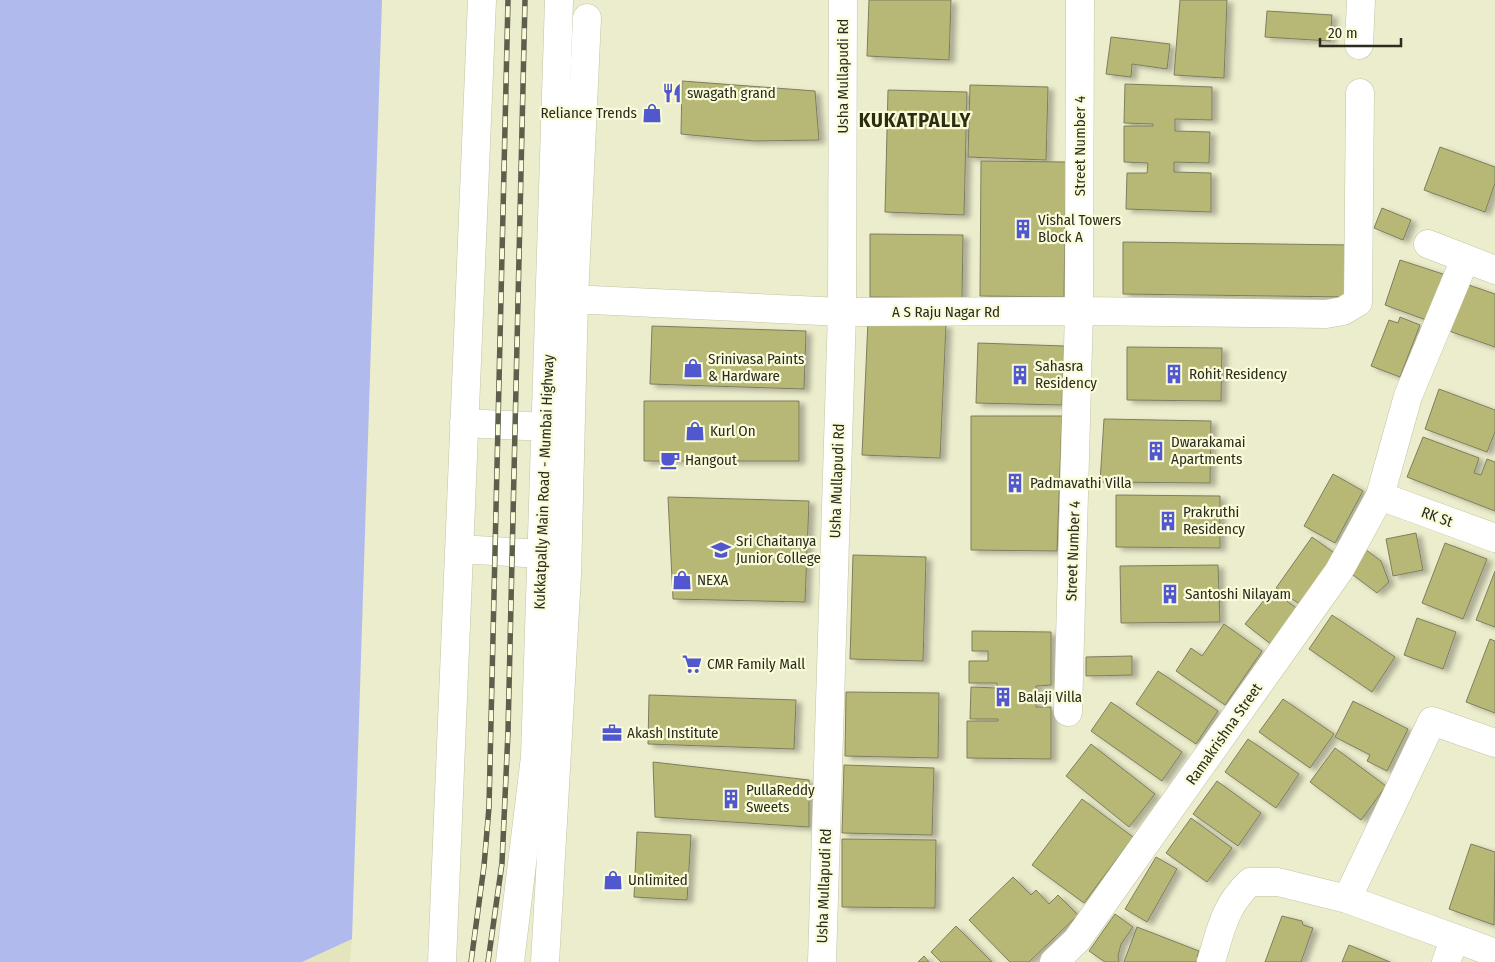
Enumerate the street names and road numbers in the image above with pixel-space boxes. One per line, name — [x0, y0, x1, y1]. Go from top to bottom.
street label: Usha Mullapudi Rd — [834, 19, 852, 133]
street label: Street Number 4 — [1071, 96, 1089, 196]
street label: A S Raju Nagar Rd — [892, 303, 1000, 321]
street label: Kukkatpally Main Road - Mumbai Highway — [531, 354, 557, 610]
street label: Usha Mullapudi Rd — [826, 423, 848, 539]
street label: Street Number 4 — [1062, 501, 1084, 601]
street label: RK St — [1419, 503, 1455, 531]
street label: Ramakrishna Street — [1182, 680, 1266, 788]
street label: Usha Mullapudi Rd — [813, 828, 835, 944]

